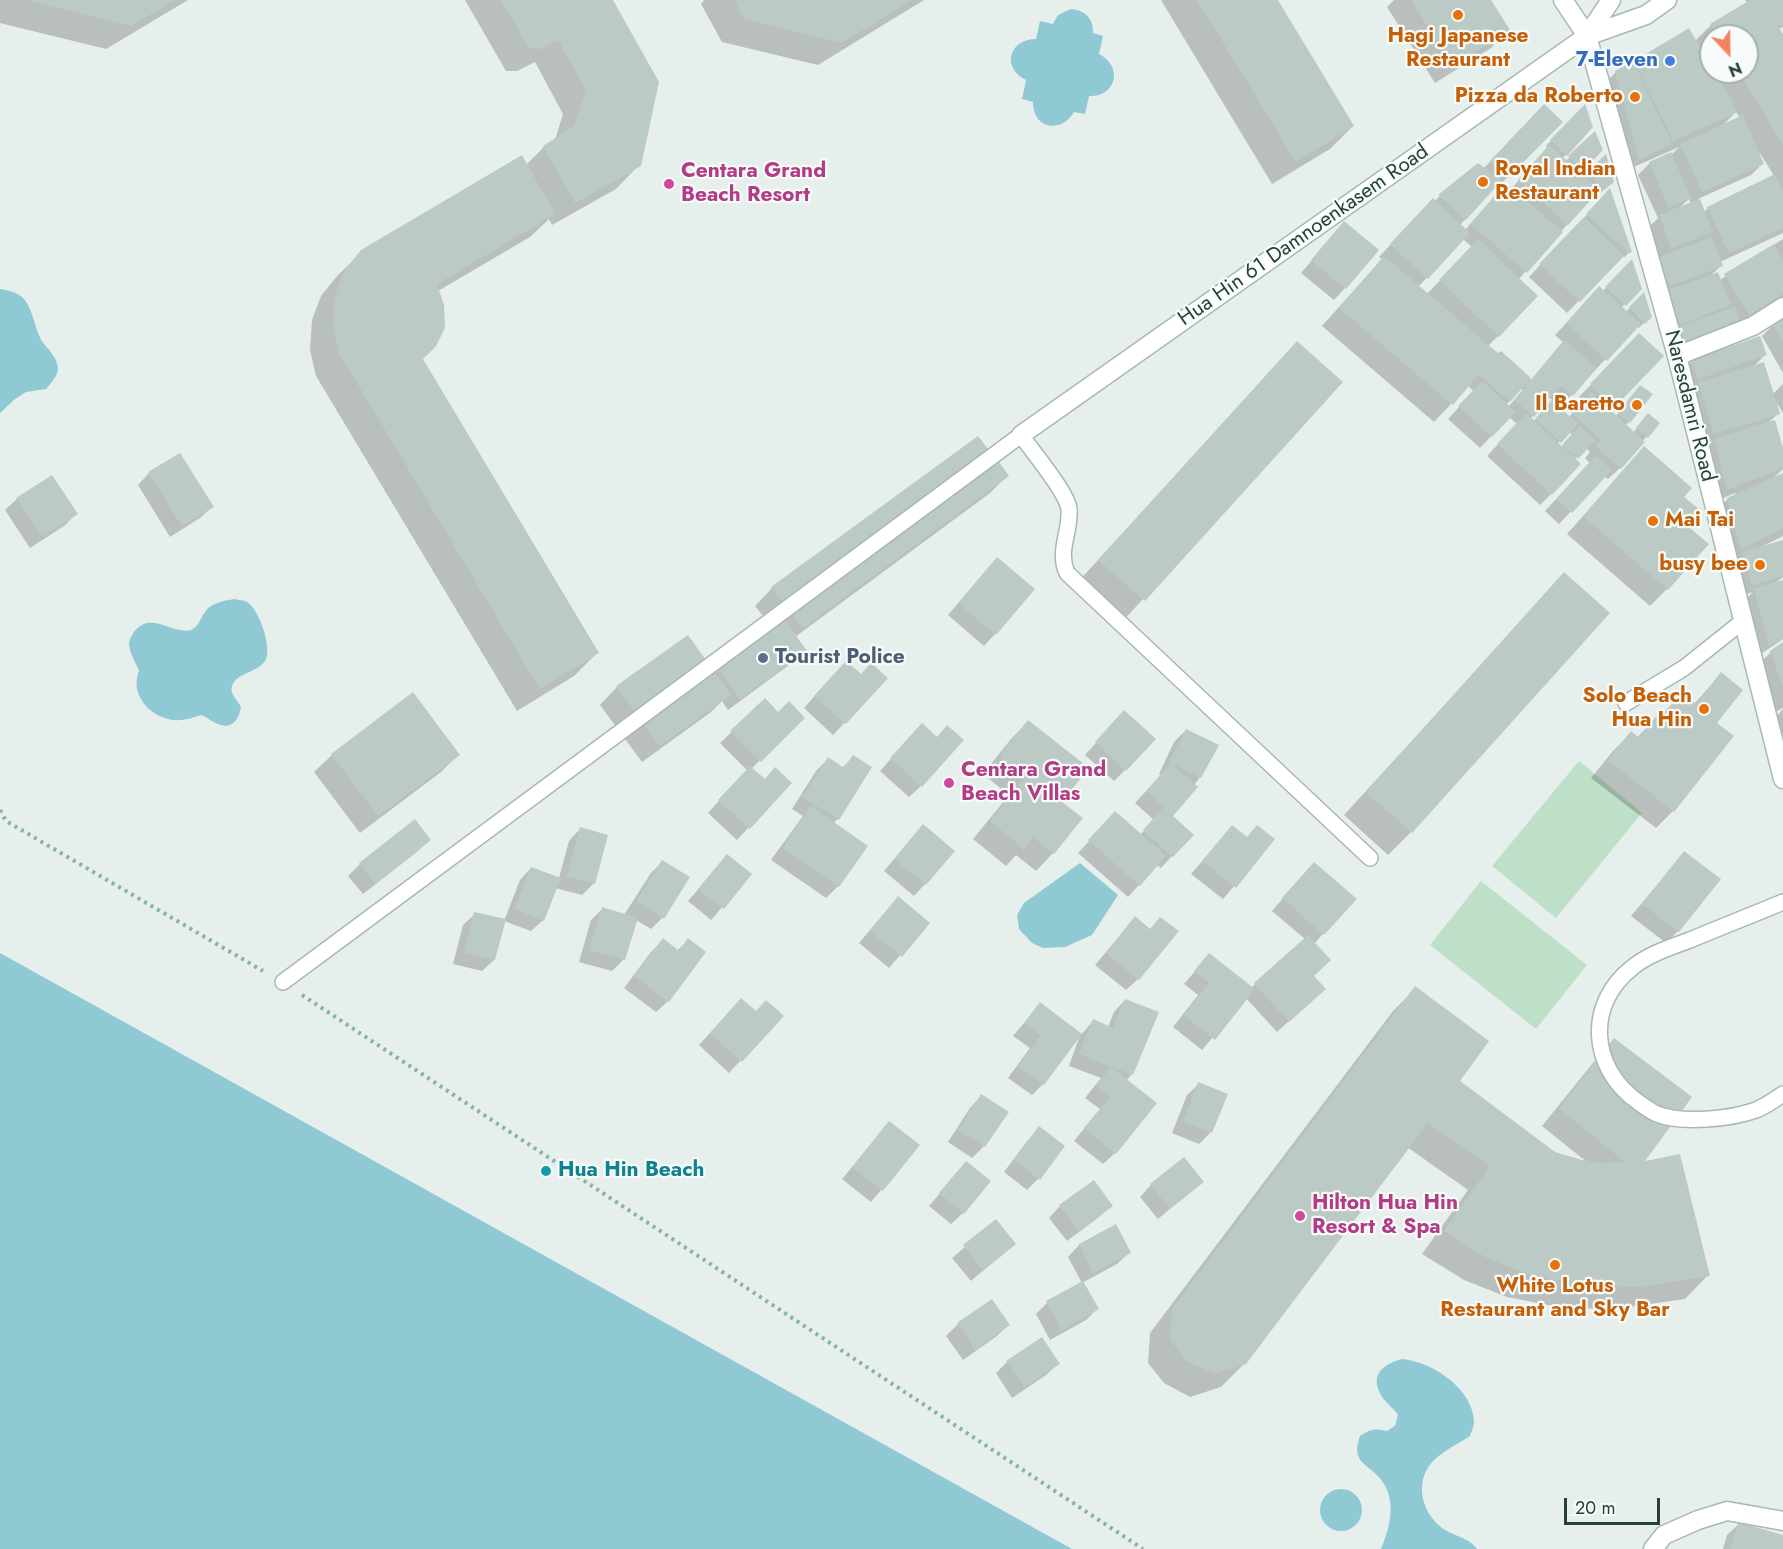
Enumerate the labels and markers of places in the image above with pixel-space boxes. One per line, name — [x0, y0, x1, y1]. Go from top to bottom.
marker: Hagi Japanese Restaurant — [1451, 8, 1465, 22]
place label: Hagi Japanese Restaurant — [1388, 24, 1528, 74]
place label: 7-Eleven — [1576, 48, 1658, 74]
marker: 7-Eleven — [1663, 54, 1677, 68]
place label: Pizza da Roberto — [1455, 84, 1623, 110]
marker: Pizza da Roberto — [1628, 90, 1642, 104]
place label: Royal Indian Restaurant — [1495, 157, 1616, 207]
place label: Centara Grand Beach Resort — [681, 159, 826, 209]
marker: Royal Indian Restaurant — [1476, 175, 1490, 189]
marker: Centara Grand Beach Resort — [662, 177, 676, 191]
place label: Il Baretto — [1535, 392, 1625, 418]
marker: Il Baretto — [1630, 398, 1644, 412]
place label: Mai Tai — [1665, 508, 1734, 534]
marker: Mai Tai — [1646, 514, 1660, 528]
place label: busy bee — [1659, 552, 1748, 578]
marker: busy bee — [1753, 558, 1767, 572]
place label: Tourist Police — [775, 645, 905, 671]
marker: Tourist Police — [756, 651, 770, 665]
place label: Solo Beach Hua Hin — [1583, 684, 1692, 734]
marker: Solo Beach Hua Hin — [1697, 702, 1711, 716]
place label: Centara Grand Beach Villas — [961, 758, 1106, 808]
marker: Centara Grand Beach Villas — [942, 776, 956, 790]
place label: Hua Hin Beach — [558, 1158, 704, 1184]
marker: Hua Hin Beach — [539, 1164, 553, 1178]
place label: Hilton Hua Hin Resort & Spa — [1312, 1191, 1458, 1241]
marker: Hilton Hua Hin Resort & Spa — [1293, 1209, 1307, 1223]
marker: White Lotus Restaurant and Sky Bar — [1548, 1258, 1562, 1272]
place label: White Lotus Restaurant and Sky Bar — [1440, 1274, 1670, 1324]

